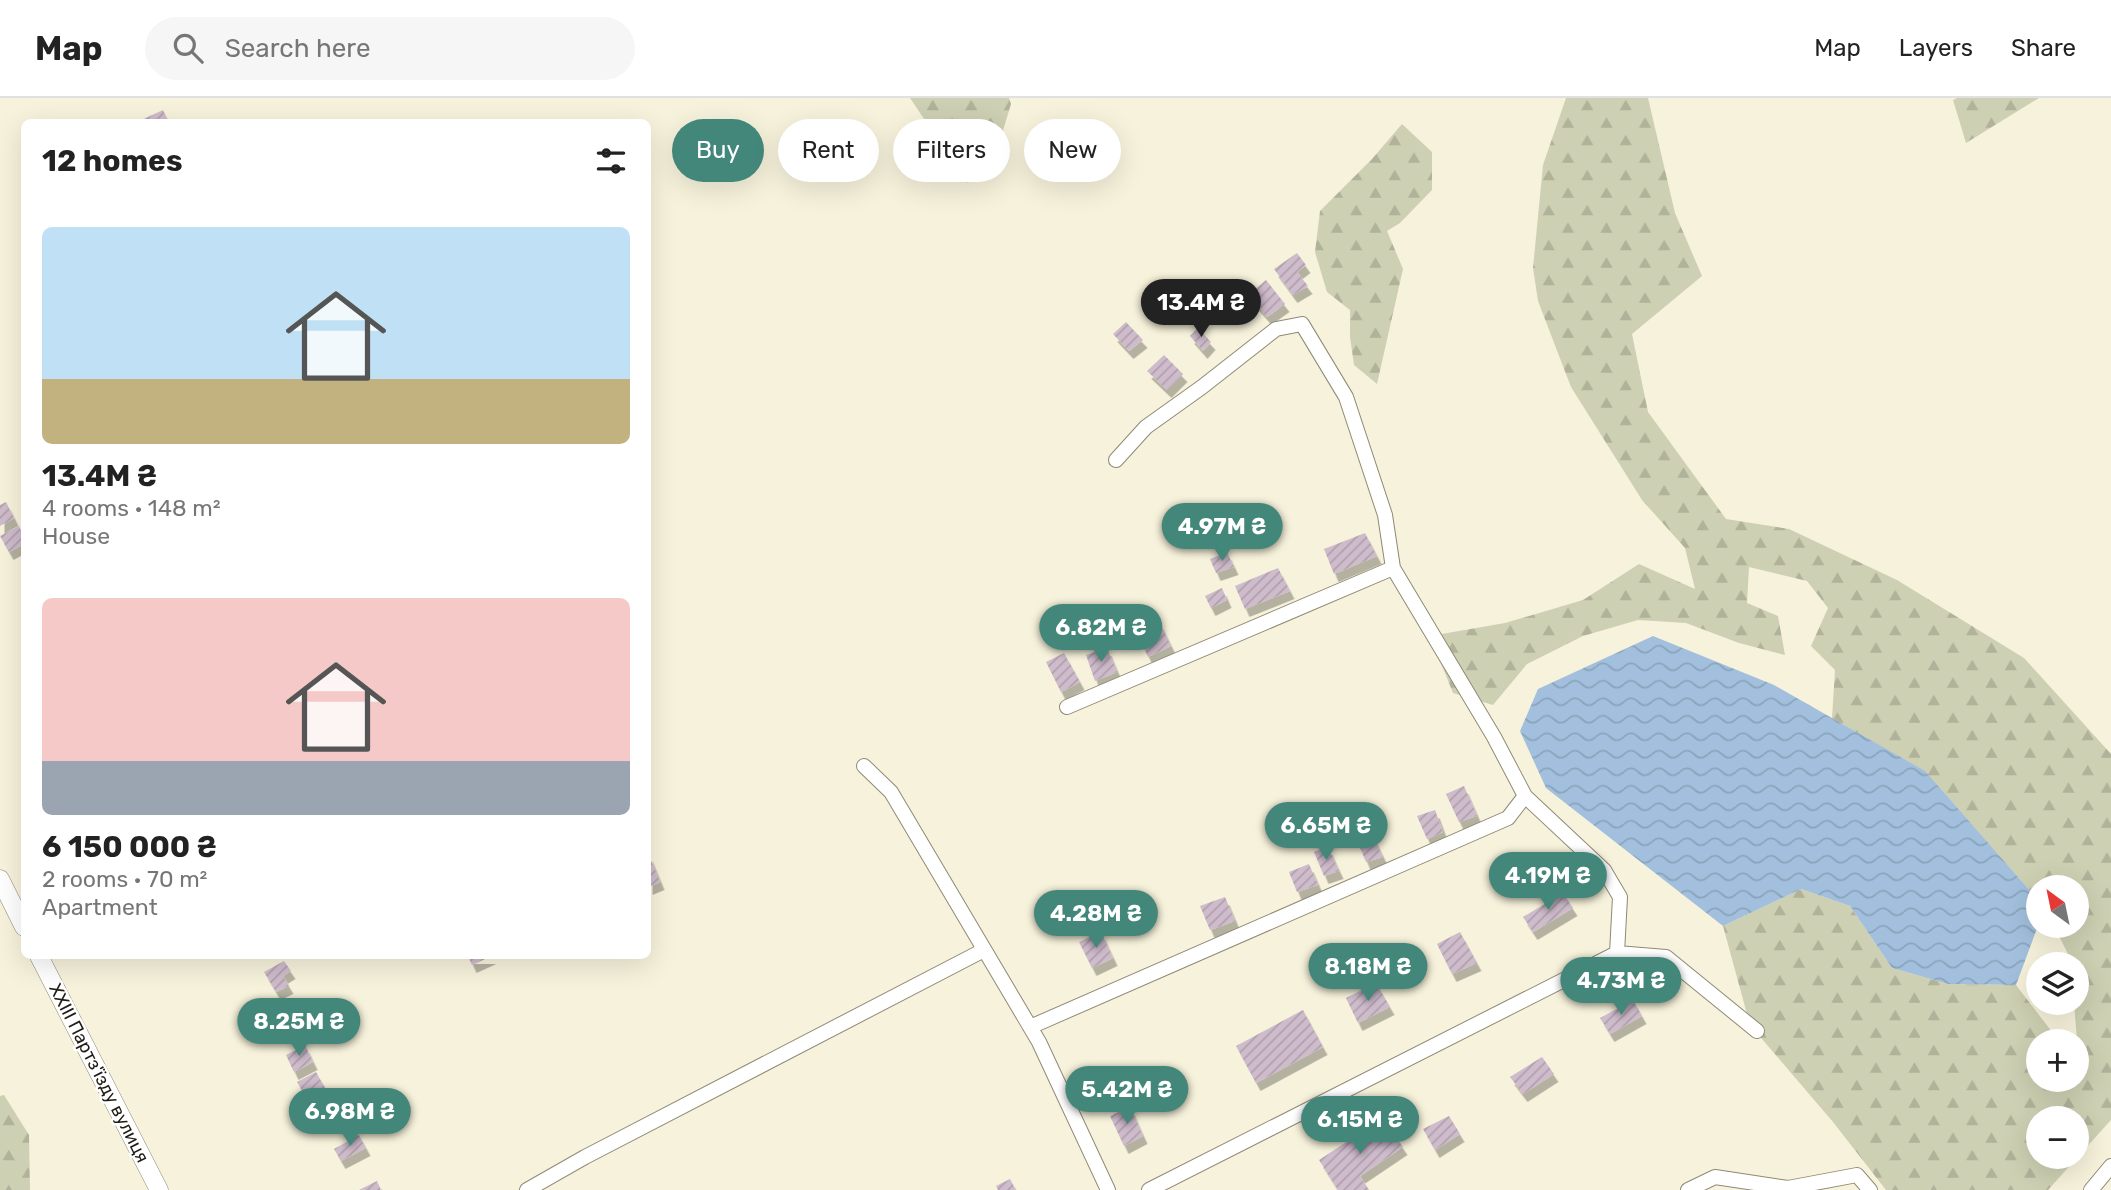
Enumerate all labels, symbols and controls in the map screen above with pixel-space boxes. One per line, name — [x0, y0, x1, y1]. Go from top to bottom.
search box — [145, 17, 635, 80]
text: Map — [35, 29, 103, 68]
icon: search — [169, 29, 207, 67]
text: Search here — [225, 33, 370, 64]
text: Map — [1814, 34, 1861, 62]
text: Layers — [1899, 34, 1973, 62]
text: Share — [2011, 34, 2076, 62]
chip: Buy — [672, 119, 764, 182]
chip: Rent — [778, 119, 879, 182]
chip: Filters — [893, 119, 1010, 182]
chip: New — [1024, 119, 1121, 182]
icon: filters — [592, 142, 630, 180]
text: 12 homes — [42, 143, 183, 179]
icon: home — [273, 273, 399, 399]
pin: 13.4M ₴ — [1136, 280, 1266, 339]
text: 13.4M ₴ — [1157, 288, 1245, 316]
text: 13.4M ₴ — [42, 458, 157, 494]
text: 4 rooms · 148 m² — [42, 494, 221, 522]
pin: 4.97M ₴ — [1157, 504, 1287, 563]
text: 4.97M ₴ — [1178, 512, 1266, 540]
text: House — [42, 522, 110, 550]
pin: 6.82M ₴ — [1036, 604, 1166, 664]
text: 6.82M ₴ — [1055, 613, 1147, 641]
icon: home — [273, 644, 399, 770]
pin: 6.65M ₴ — [1261, 802, 1391, 862]
text: 6.65M ₴ — [1281, 811, 1371, 839]
text: 6 150 000 ₴ — [42, 829, 217, 865]
pin: 4.19M ₴ — [1483, 852, 1613, 912]
text: 4.19M ₴ — [1505, 861, 1591, 889]
text: 2 rooms · 70 m² — [42, 865, 207, 893]
north arrow — [2026, 875, 2090, 938]
map controls — [2026, 875, 2089, 1169]
pin: 4.28M ₴ — [1031, 890, 1161, 950]
text: Apartment — [42, 893, 158, 921]
text: 4.28M ₴ — [1050, 899, 1142, 927]
pin: 8.18M ₴ — [1303, 944, 1433, 1003]
text: 8.18M ₴ — [1324, 952, 1412, 980]
button: layers — [2026, 952, 2089, 1015]
pin: 4.73M ₴ — [1556, 958, 1686, 1017]
text: 4.73M ₴ — [1576, 966, 1666, 994]
street label: XXIII Партз'їзду вулиця — [44, 980, 154, 1166]
pin: 8.25M ₴ — [234, 998, 364, 1058]
text: 8.25M ₴ — [253, 1007, 345, 1035]
button: + — [2026, 1029, 2089, 1092]
pin: 5.42M ₴ — [1062, 1066, 1192, 1126]
text: 5.42M ₴ — [1081, 1075, 1173, 1103]
pin: 6.98M ₴ — [285, 1088, 415, 1148]
pin: 6.15M ₴ — [1295, 1096, 1425, 1156]
text: 6.98M ₴ — [305, 1097, 395, 1125]
text: 6.15M ₴ — [1317, 1105, 1403, 1133]
button: − — [2026, 1106, 2089, 1169]

